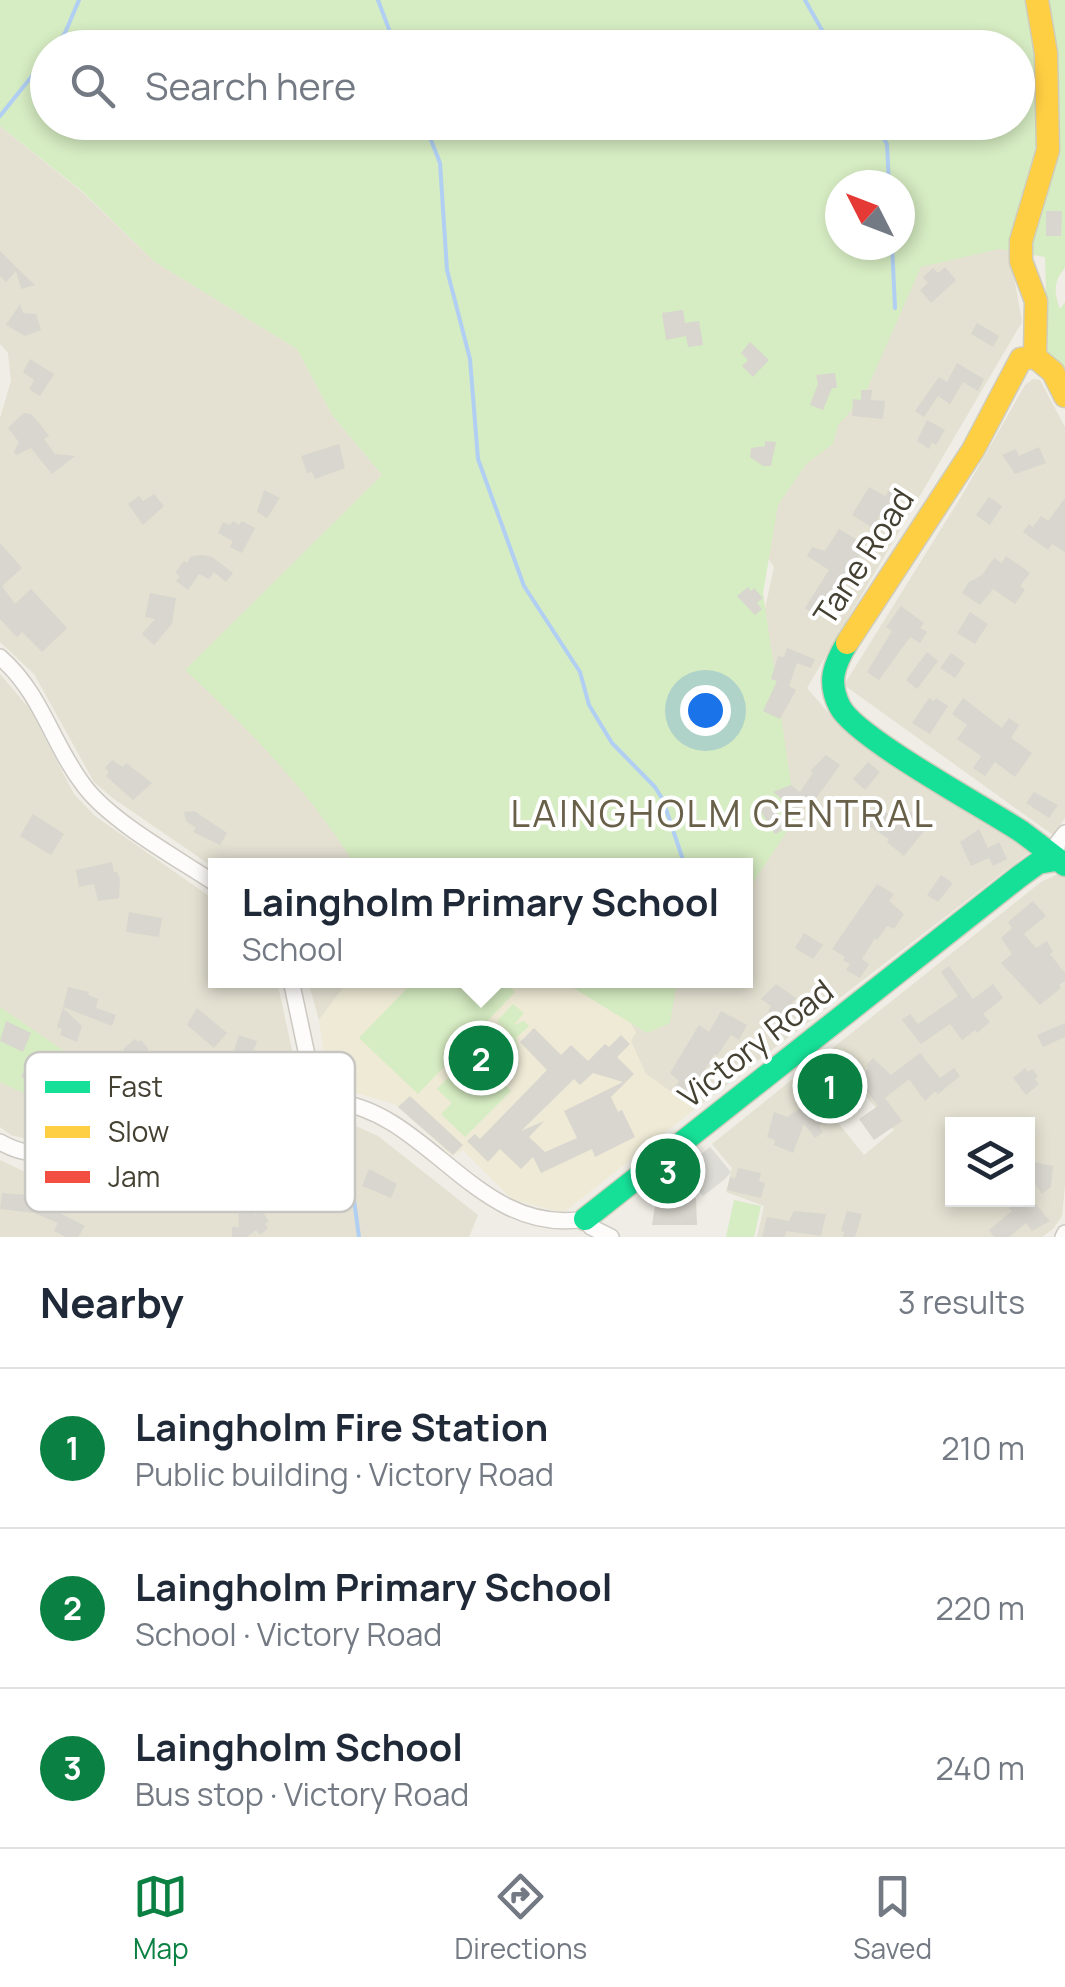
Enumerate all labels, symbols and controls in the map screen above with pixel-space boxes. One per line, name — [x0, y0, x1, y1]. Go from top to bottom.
search box — [30, 30, 1035, 140]
icon: search — [65, 58, 120, 113]
text: Search here — [145, 59, 356, 111]
north arrow — [825, 170, 915, 260]
street label: Tane Road — [803, 480, 924, 633]
your location — [680, 685, 731, 736]
district label: LAINGHOLM CENTRAL — [510, 786, 936, 838]
popup — [208, 858, 753, 988]
text: Laingholm Primary School — [242, 875, 719, 927]
text: School — [242, 927, 344, 971]
street label: Victory Road — [669, 969, 842, 1118]
pin: 2 — [448, 1020, 514, 1096]
pin: 1 — [798, 1048, 862, 1124]
legend — [25, 1052, 355, 1212]
text: Fast — [108, 1067, 163, 1105]
text: Slow — [108, 1112, 169, 1150]
map controls — [945, 1117, 1035, 1207]
button: layers — [945, 1117, 1035, 1207]
pin: 3 — [636, 1134, 700, 1208]
text: Jam — [108, 1157, 160, 1195]
text: Nearby — [40, 1273, 184, 1331]
text: 3 results — [898, 1280, 1025, 1324]
text: Laingholm Fire Station — [135, 1400, 548, 1452]
text: 1 — [65, 1426, 80, 1470]
text: 210 m — [941, 1426, 1025, 1470]
text: Public building · Victory Road — [135, 1452, 554, 1496]
text: Laingholm Primary School — [135, 1560, 612, 1612]
text: 2 — [63, 1586, 82, 1630]
text: 220 m — [935, 1586, 1025, 1630]
text: School · Victory Road — [135, 1612, 442, 1656]
text: Laingholm School — [135, 1720, 463, 1772]
text: 3 — [63, 1746, 82, 1790]
text: 240 m — [935, 1746, 1025, 1790]
text: Bus stop · Victory Road — [135, 1772, 469, 1816]
tab: Map — [133, 1869, 189, 1967]
tab: Directions — [455, 1869, 587, 1967]
tab: Saved — [853, 1869, 932, 1967]

